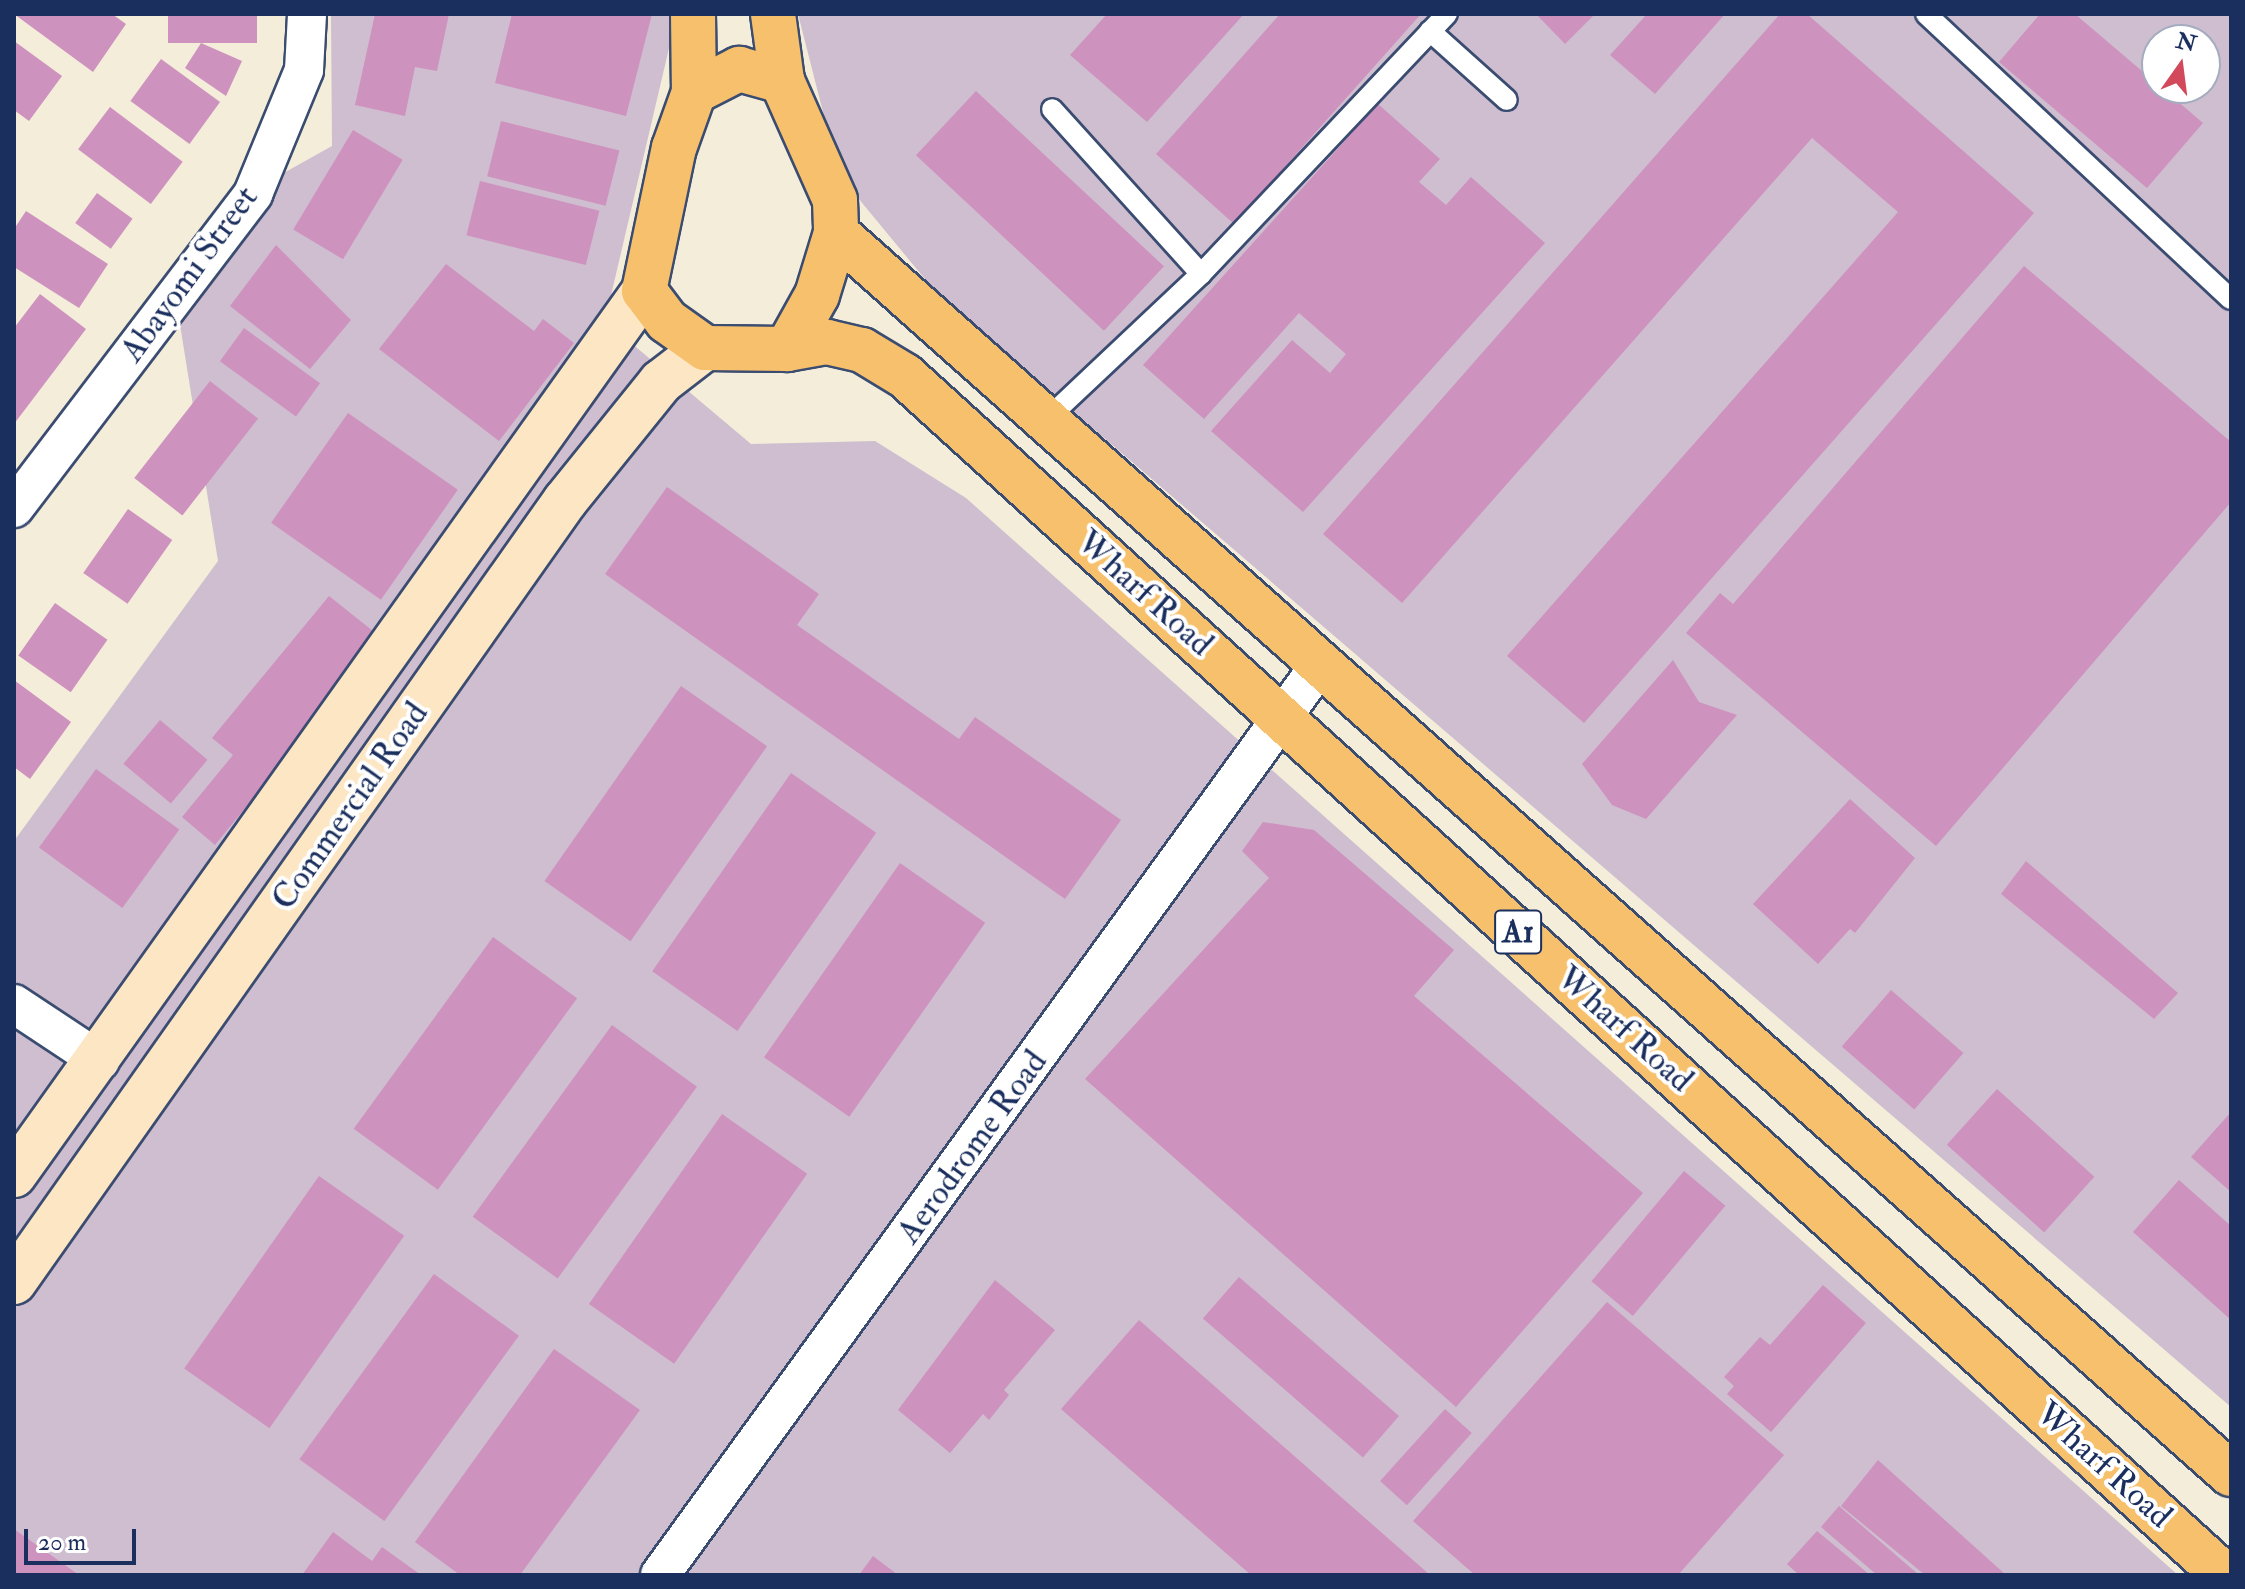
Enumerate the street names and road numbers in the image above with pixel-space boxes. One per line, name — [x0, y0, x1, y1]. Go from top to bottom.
street label: Abayomi Street — [111, 178, 267, 370]
street label: Wharf Road — [1069, 521, 1221, 665]
street label: Commercial Road — [263, 694, 437, 918]
road number: A1 — [1494, 904, 1542, 960]
street label: Wharf Road — [1549, 957, 1701, 1101]
street label: Aerodrome Road — [888, 1042, 1056, 1252]
street label: Wharf Road — [2028, 1393, 2180, 1537]

